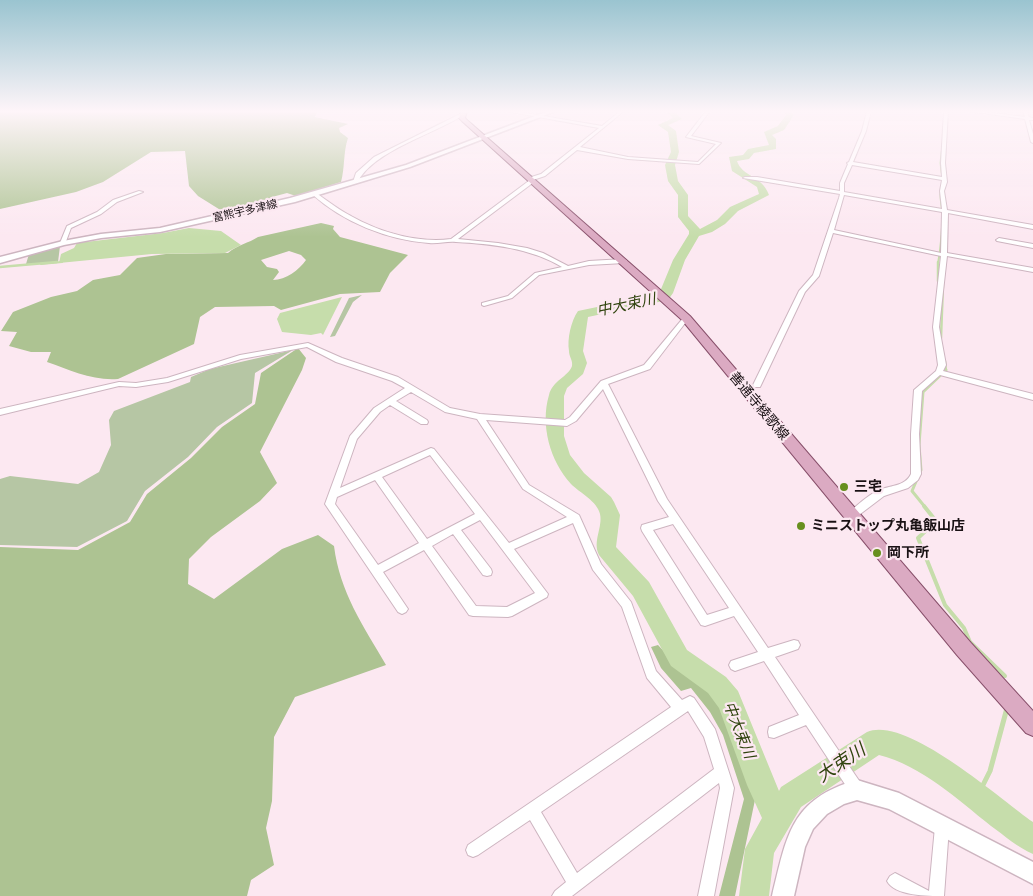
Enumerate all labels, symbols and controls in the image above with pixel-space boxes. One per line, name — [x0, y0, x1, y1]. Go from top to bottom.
street label: 富熊宇多津線 — [211, 197, 279, 225]
water label: 中大束川 — [595, 290, 657, 320]
street label: 善通寺綾歌線 — [726, 368, 792, 444]
place label: 三宅 — [854, 479, 882, 495]
marker: 三宅 — [838, 481, 850, 493]
place label: ミニストップ丸亀飯山店 — [811, 518, 965, 534]
marker: ミニストップ丸亀飯山店 — [795, 520, 807, 532]
place label: 岡下所 — [887, 545, 929, 561]
marker: 岡下所 — [871, 547, 883, 559]
water label: 中大束川 — [719, 699, 759, 761]
water label: 大束川 — [813, 739, 869, 787]

